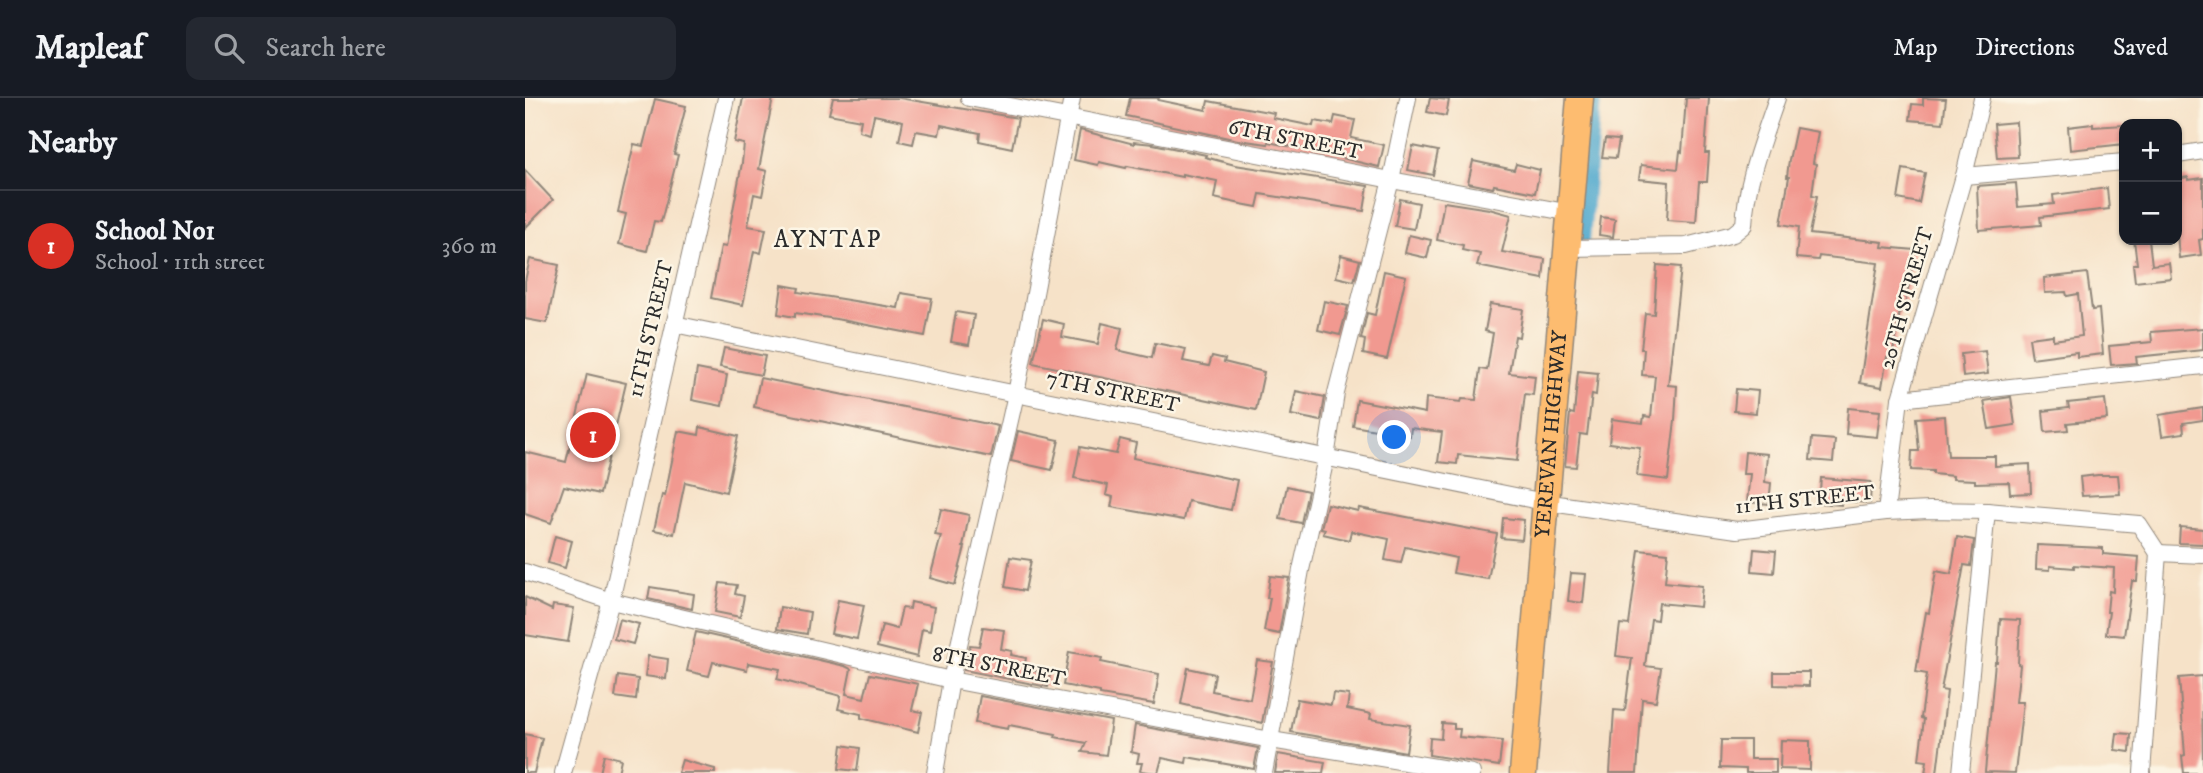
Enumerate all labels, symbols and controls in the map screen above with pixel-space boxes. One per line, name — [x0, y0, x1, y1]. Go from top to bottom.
search box — [186, 17, 676, 80]
text: Mapleaf — [35, 28, 144, 69]
icon: search — [210, 29, 248, 67]
text: Search here — [266, 32, 386, 65]
text: Map — [1893, 33, 1938, 63]
text: Directions — [1976, 33, 2075, 63]
text: Saved — [2113, 33, 2168, 63]
street label: 6TH STREET — [1226, 114, 1364, 166]
map controls — [2119, 119, 2182, 245]
button: + — [2119, 119, 2182, 182]
text: Nearby — [28, 125, 117, 162]
button: − — [2119, 182, 2182, 245]
text: School No1 — [95, 215, 215, 248]
street label: 20TH STREET — [1874, 224, 1940, 372]
district label: AYNTAP — [774, 225, 882, 255]
text: 1 — [47, 232, 55, 261]
text: 360 m — [442, 232, 497, 261]
text: School · 11th street — [95, 248, 265, 277]
street label: 11TH STREET — [623, 258, 679, 400]
street label: YEREVAN HIGHWAY — [1530, 329, 1573, 539]
street label: 7TH STREET — [1044, 365, 1182, 419]
pin: 1 — [570, 409, 616, 461]
your location — [1377, 420, 1411, 454]
street label: 11TH STREET — [1734, 480, 1876, 520]
street label: 8TH STREET — [930, 641, 1068, 693]

